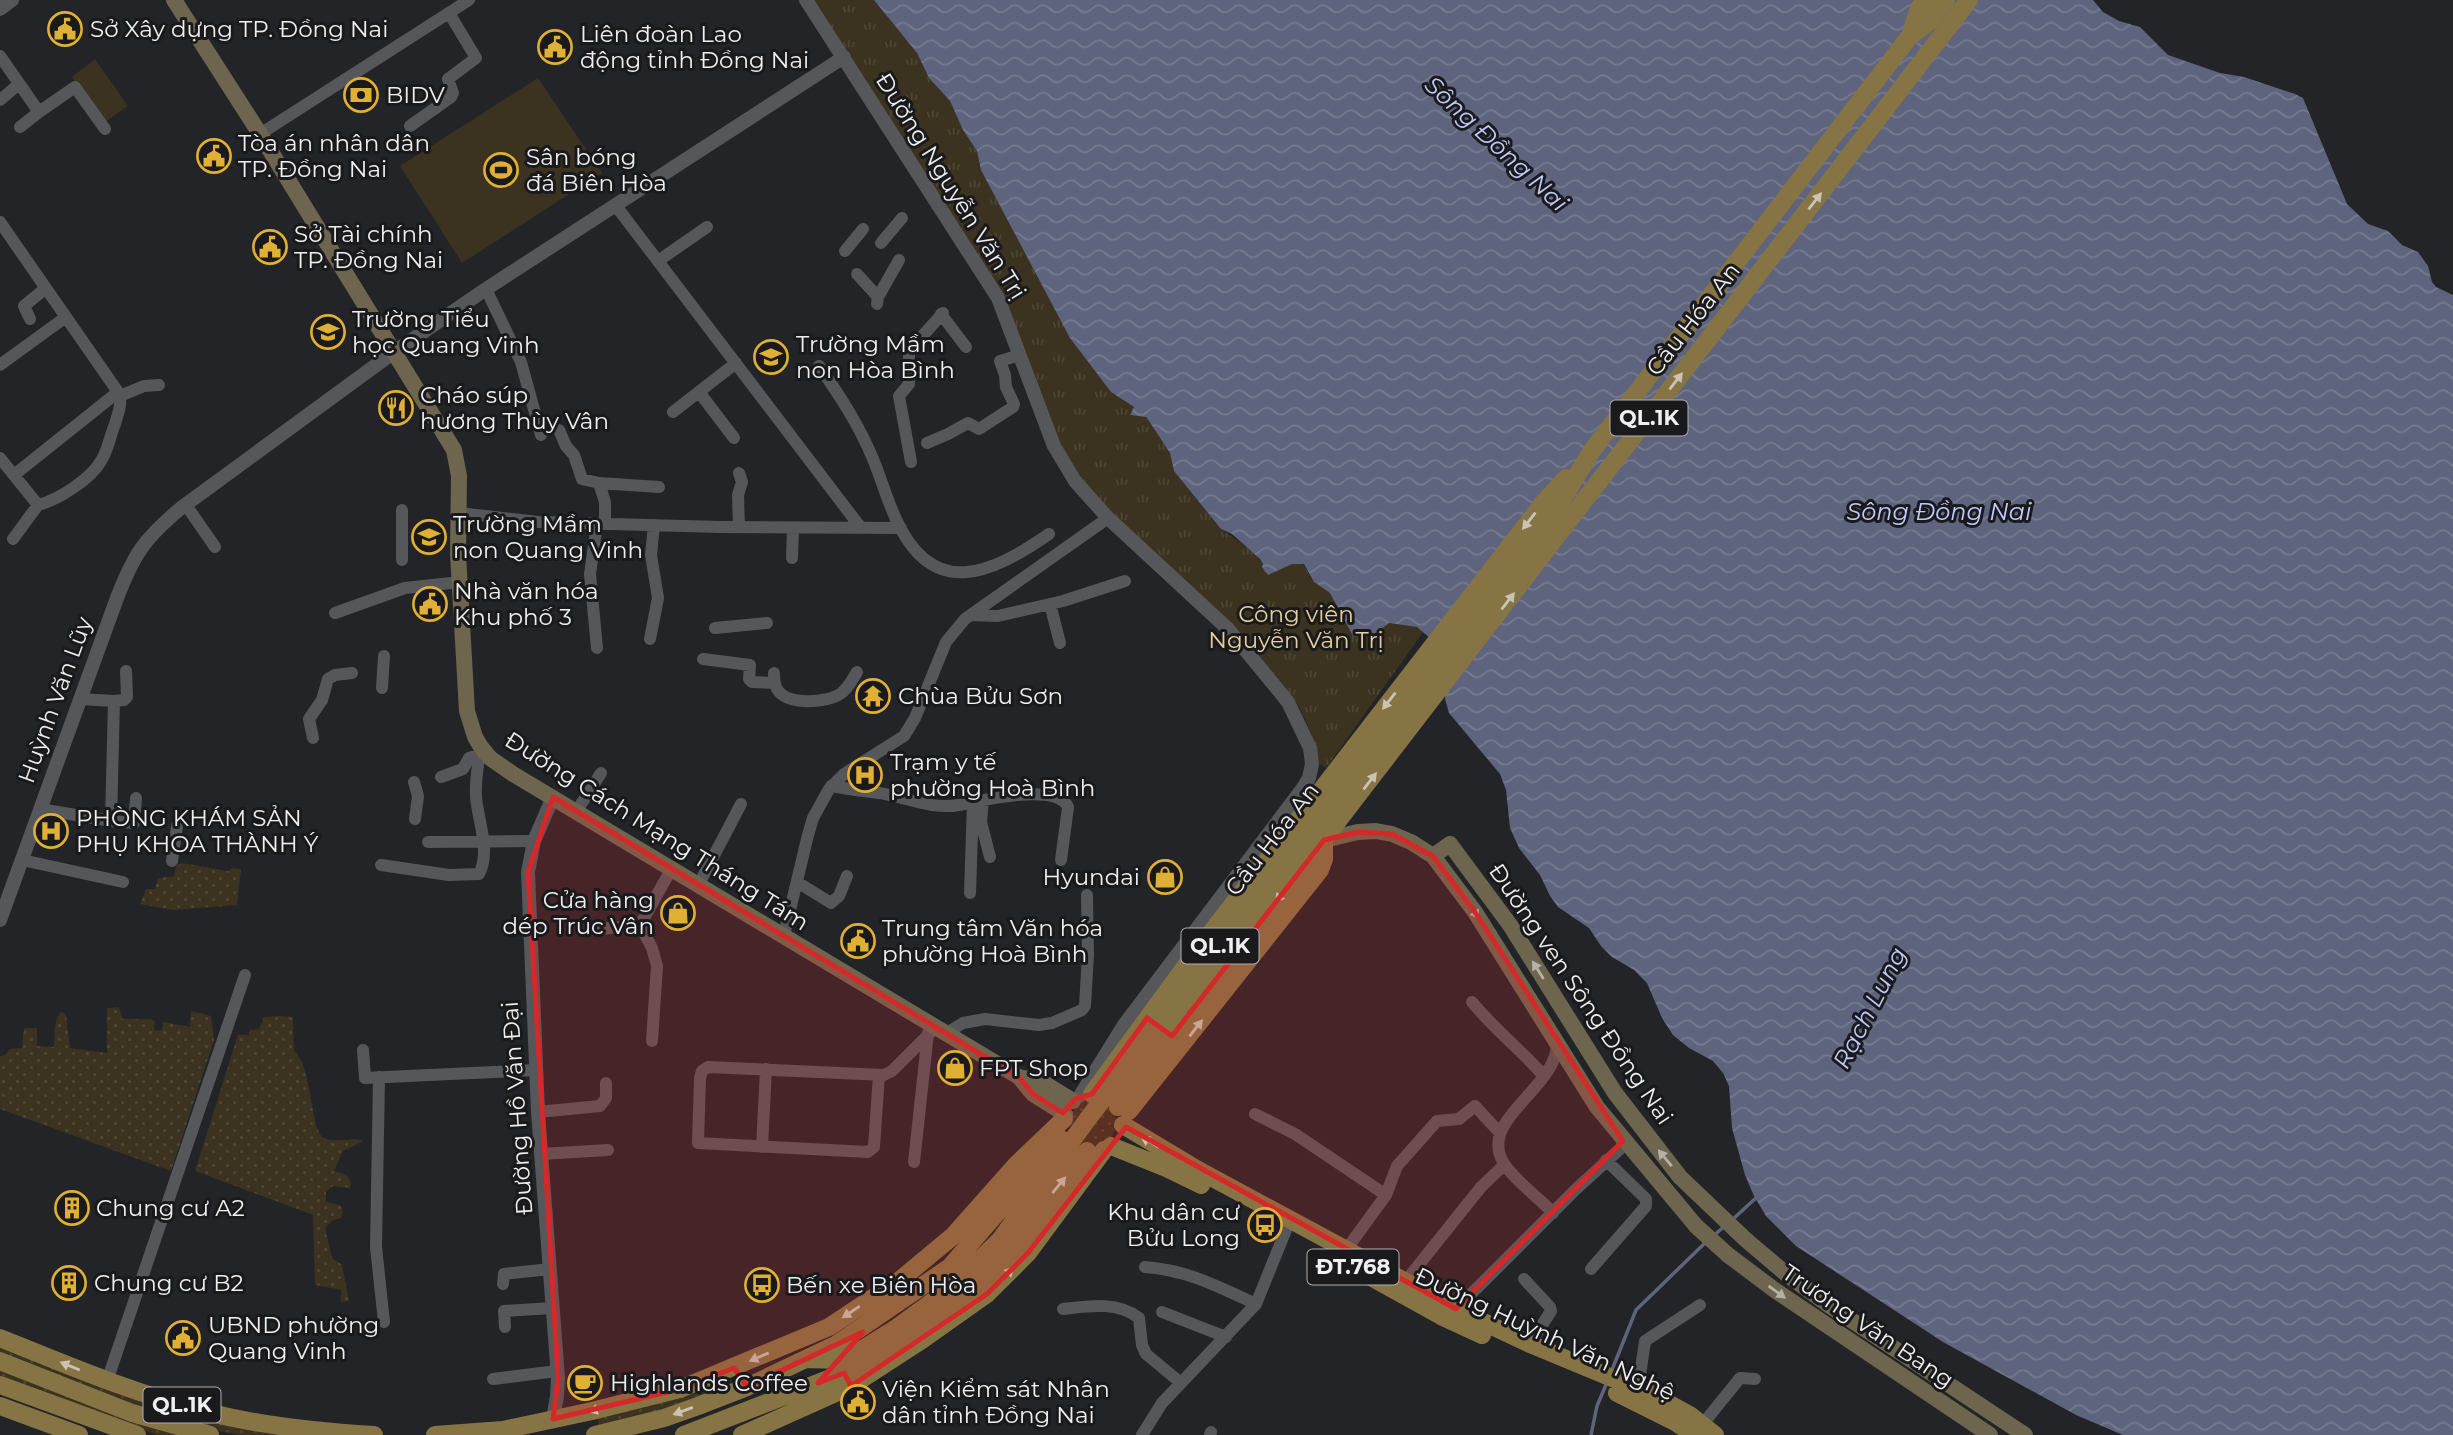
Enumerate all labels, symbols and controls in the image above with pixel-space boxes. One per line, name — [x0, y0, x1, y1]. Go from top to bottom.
public building icon: Sở Xây dựng TP. Đồng Nai — [46, 10, 84, 48]
place label: Sở Xây dựng TP. Đồng Nai — [90, 15, 388, 43]
place label: Liên đoàn Lao động tỉnh Đồng Nai — [580, 20, 809, 74]
public building icon: Liên đoàn Lao động tỉnh Đồng Nai — [536, 28, 574, 66]
street label: Đường Nguyễn Văn Trị — [870, 68, 1032, 304]
water label: Sông Đồng Nai — [1419, 70, 1574, 218]
bank icon: BIDV — [342, 76, 380, 114]
place label: BIDV — [386, 81, 446, 109]
place label: Tòa án nhân dân TP. Đồng Nai — [238, 129, 430, 183]
public building icon: Tòa án nhân dân TP. Đồng Nai — [195, 137, 233, 175]
place label: Sân bóng đá Biên Hòa — [526, 143, 667, 197]
sports icon: Sân bóng đá Biên Hòa — [482, 151, 520, 189]
one-way arrow — [1808, 192, 1822, 210]
place label: Sở Tài chính TP. Đồng Nai — [294, 220, 443, 274]
public building icon: Sở Tài chính TP. Đồng Nai — [251, 228, 289, 266]
street label: Cầu Hóa An — [1640, 257, 1746, 381]
place label: Trường Tiểu học Quang Vinh — [352, 305, 540, 359]
school or university icon: Trường Tiểu học Quang Vinh — [309, 313, 347, 351]
place label: Trường Mầm non Hòa Bình — [796, 330, 955, 384]
school or university icon: Trường Mầm non Hòa Bình — [752, 338, 790, 376]
one-way arrow — [1669, 373, 1684, 391]
place label: Cháo súp hương Thùy Vân — [420, 381, 609, 435]
restaurant icon: Cháo súp hương Thùy Vân — [377, 389, 415, 427]
road number: QL.1K — [1610, 400, 1688, 436]
water label: Sông Đồng Nai — [1847, 497, 2032, 526]
place label: Trường Mầm non Quang Vinh — [453, 510, 643, 564]
one-way arrow — [1522, 512, 1536, 530]
school or university icon: Trường Mầm non Quang Vinh — [410, 518, 448, 556]
place label: Nhà văn hóa Khu phố 3 — [454, 577, 598, 631]
public building icon: Nhà văn hóa Khu phố 3 — [411, 585, 449, 623]
one-way arrow — [1501, 592, 1516, 610]
park label: Công viên Nguyễn Văn Trị — [1208, 600, 1384, 654]
street label: Huỳnh Văn Lũy — [12, 613, 98, 787]
temple icon: Chùa Bửu Sơn — [854, 677, 892, 715]
place label: Chùa Bửu Sơn — [898, 682, 1063, 710]
one-way arrow — [1383, 692, 1397, 710]
street label: Đường Cách Mạng Tháng Tám — [500, 726, 814, 936]
place label: Trạm y tế phường Hoà Bình — [890, 748, 1095, 802]
hospital icon: Trạm y tế phường Hoà Bình — [846, 756, 884, 794]
one-way arrow — [1362, 772, 1376, 790]
street label: Cầu Hóa An — [1219, 777, 1325, 901]
place label: PHÒNG KHÁM SẢN PHỤ KHOA THÀNH Ý — [76, 804, 319, 858]
hospital icon: PHÒNG KHÁM SẢN PHỤ KHOA THÀNH Ý — [32, 812, 70, 850]
shop icon: Hyundai — [1146, 858, 1184, 896]
street label: Đường ven Sông Đồng Nai — [1483, 858, 1679, 1130]
place label: Hyundai — [1042, 863, 1140, 891]
one-way arrow — [1274, 884, 1289, 902]
place label: Cửa hàng dép Trúc Vân — [502, 886, 654, 940]
shop icon: Cửa hàng dép Trúc Vân — [659, 894, 697, 932]
one-way arrow — [1466, 901, 1480, 919]
place label: Trung tâm Văn hóa phường Hoà Bình — [882, 914, 1103, 968]
public building icon: Trung tâm Văn hóa phường Hoà Bình — [839, 922, 877, 960]
road number: QL.1K — [1182, 928, 1258, 964]
water label: Rạch Lung — [1827, 942, 1912, 1073]
one-way arrow — [1531, 960, 1544, 980]
street label: Đường Hồ Văn Đại — [496, 1000, 538, 1216]
one-way arrow — [1189, 1019, 1203, 1037]
shop icon: FPT Shop — [936, 1049, 974, 1087]
place label: FPT Shop — [979, 1054, 1088, 1082]
one-way arrow — [1140, 1136, 1159, 1148]
one-way arrow — [1658, 1150, 1673, 1167]
one-way arrow — [1051, 1177, 1066, 1194]
building icon: Chung cư A2 — [53, 1189, 91, 1227]
place label: Chung cư A2 — [96, 1194, 245, 1222]
place label: Khu dân cư Bửu Long — [1107, 1198, 1240, 1252]
bus stop icon: Khu dân cư Bửu Long — [1246, 1206, 1284, 1244]
road number: ĐT.768 — [1308, 1250, 1398, 1284]
street label: Trương Văn Bang — [1777, 1258, 1959, 1394]
street label: Đường Huỳnh Văn Nghệ — [1411, 1261, 1679, 1407]
building icon: Chung cư B2 — [50, 1264, 88, 1302]
bus stop icon: Bến xe Biên Hòa — [743, 1266, 781, 1304]
one-way arrow — [997, 1267, 1014, 1284]
place label: Chung cư B2 — [94, 1269, 244, 1297]
place label: Bến xe Biên Hòa — [786, 1271, 976, 1299]
one-way arrow — [1768, 1285, 1787, 1299]
one-way arrow — [842, 1305, 861, 1318]
place label: UBND phường Quang Vinh — [208, 1311, 379, 1365]
public building icon: UBND phường Quang Vinh — [164, 1319, 202, 1357]
one-way arrow — [749, 1351, 769, 1363]
one-way arrow — [60, 1361, 81, 1372]
cafe icon: Highlands Coffee — [566, 1364, 604, 1402]
place label: Highlands Coffee — [610, 1369, 808, 1397]
place label: Viện Kiểm sát Nhân dân tỉnh Đồng Nai — [882, 1375, 1110, 1429]
public building icon: Viện Kiểm sát Nhân dân tỉnh Đồng Nai — [839, 1383, 877, 1421]
road number: QL.1K — [144, 1388, 220, 1422]
one-way arrow — [588, 1405, 609, 1415]
one-way arrow — [673, 1406, 694, 1417]

